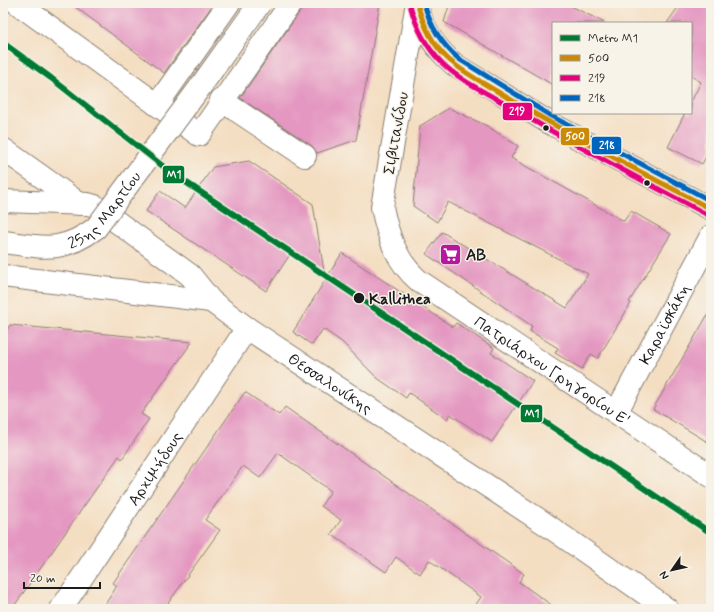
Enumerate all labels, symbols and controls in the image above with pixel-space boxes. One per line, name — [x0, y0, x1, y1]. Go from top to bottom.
legend — [552, 22, 692, 114]
text: Metro Μ1 — [588, 31, 638, 47]
text: 500 — [588, 51, 609, 67]
text: 219 — [588, 71, 605, 87]
street label: Σιβιτανίδου — [379, 90, 414, 176]
text: 218 — [588, 91, 606, 107]
line badge: 219 — [502, 102, 533, 121]
text: 219 — [509, 105, 525, 119]
unlabelled marker — [541, 123, 551, 133]
line badge: 500 — [560, 127, 590, 146]
text: 500 — [565, 130, 585, 144]
line badge: 218 — [591, 136, 622, 155]
text: 218 — [599, 139, 615, 153]
line badge: Μ1 — [162, 165, 185, 184]
street label: 25ης Μαρτίου — [65, 168, 146, 255]
text: Μ1 — [167, 168, 182, 182]
unlabelled marker — [642, 178, 652, 188]
supermarket icon: ΑΒ — [437, 241, 463, 267]
place label: ΑΒ — [466, 245, 487, 266]
street label: Καραϊσκάκη — [635, 280, 695, 369]
place label: Kallithea — [369, 289, 431, 310]
marker: Kallithea — [352, 291, 366, 305]
street label: Πατριάρχου Γρηγορίου Ε' — [470, 312, 634, 431]
street label: Θεσσαλονίκης — [283, 349, 376, 419]
line badge: Μ1 — [520, 404, 543, 423]
text: Μ1 — [525, 407, 540, 421]
street label: Αρχιμήδους — [123, 428, 188, 510]
north arrow — [652, 550, 692, 590]
scale bar — [24, 564, 100, 590]
text: N — [657, 568, 672, 582]
text: 20 m — [30, 571, 56, 587]

